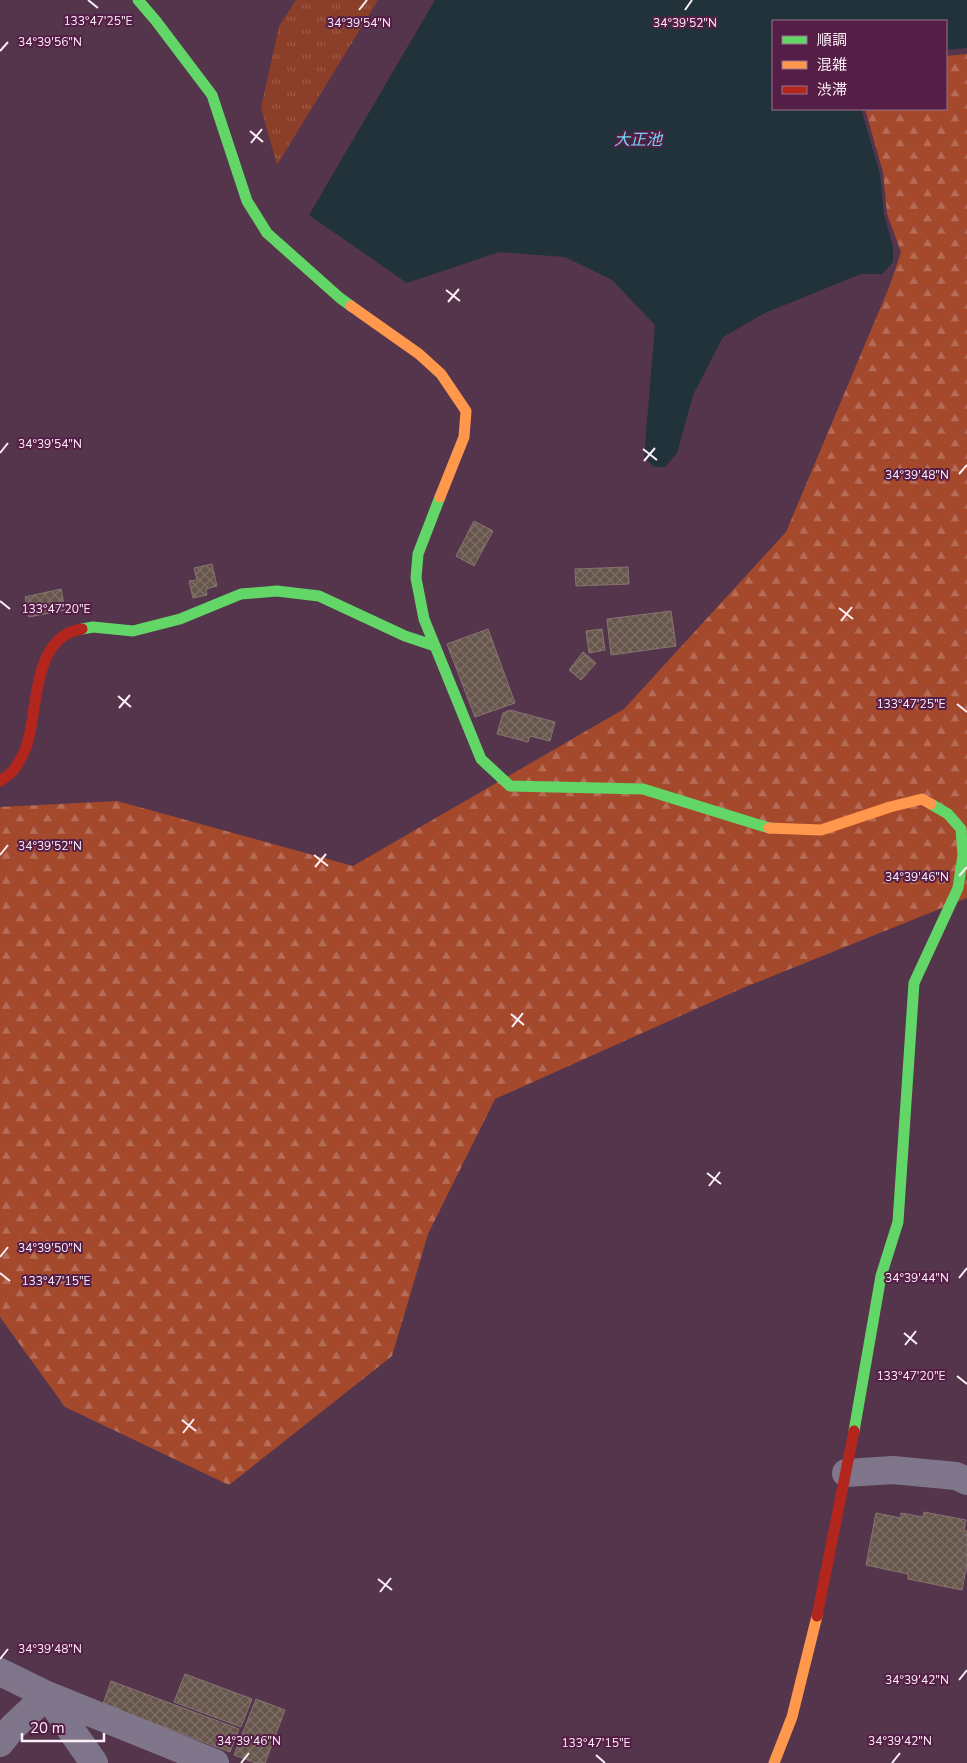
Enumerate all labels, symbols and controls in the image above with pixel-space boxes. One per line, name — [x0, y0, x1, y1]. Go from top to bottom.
text: 133°47'25"E — [63, 13, 133, 29]
text: 34°39'54"N — [327, 15, 391, 31]
text: 34°39'52"N — [653, 15, 717, 31]
legend — [772, 20, 947, 110]
text: 順調 — [817, 30, 847, 50]
text: 34°39'56"N — [18, 34, 82, 50]
text: 混雑 — [817, 55, 847, 75]
text: 渋滞 — [817, 80, 847, 100]
water label: 大正池 — [614, 129, 664, 151]
text: 34°39'54"N — [18, 436, 82, 452]
text: 34°39'48"N — [885, 467, 949, 483]
text: 133°47'20"E — [21, 601, 91, 617]
text: 133°47'25"E — [876, 696, 946, 712]
text: 34°39'52"N — [18, 838, 82, 854]
text: 34°39'46"N — [885, 869, 949, 885]
text: 34°39'50"N — [18, 1240, 82, 1256]
text: 34°39'44"N — [885, 1270, 949, 1286]
text: 133°47'15"E — [21, 1273, 91, 1289]
text: 133°47'20"E — [876, 1368, 946, 1384]
text: 34°39'48"N — [18, 1641, 82, 1657]
text: 34°39'42"N — [885, 1672, 949, 1688]
scale bar — [22, 1710, 105, 1742]
text: 20 m — [30, 1718, 65, 1738]
text: 34°39'46"N — [217, 1733, 281, 1749]
text: 34°39'42"N — [868, 1733, 932, 1749]
text: 133°47'15"E — [561, 1735, 631, 1751]

